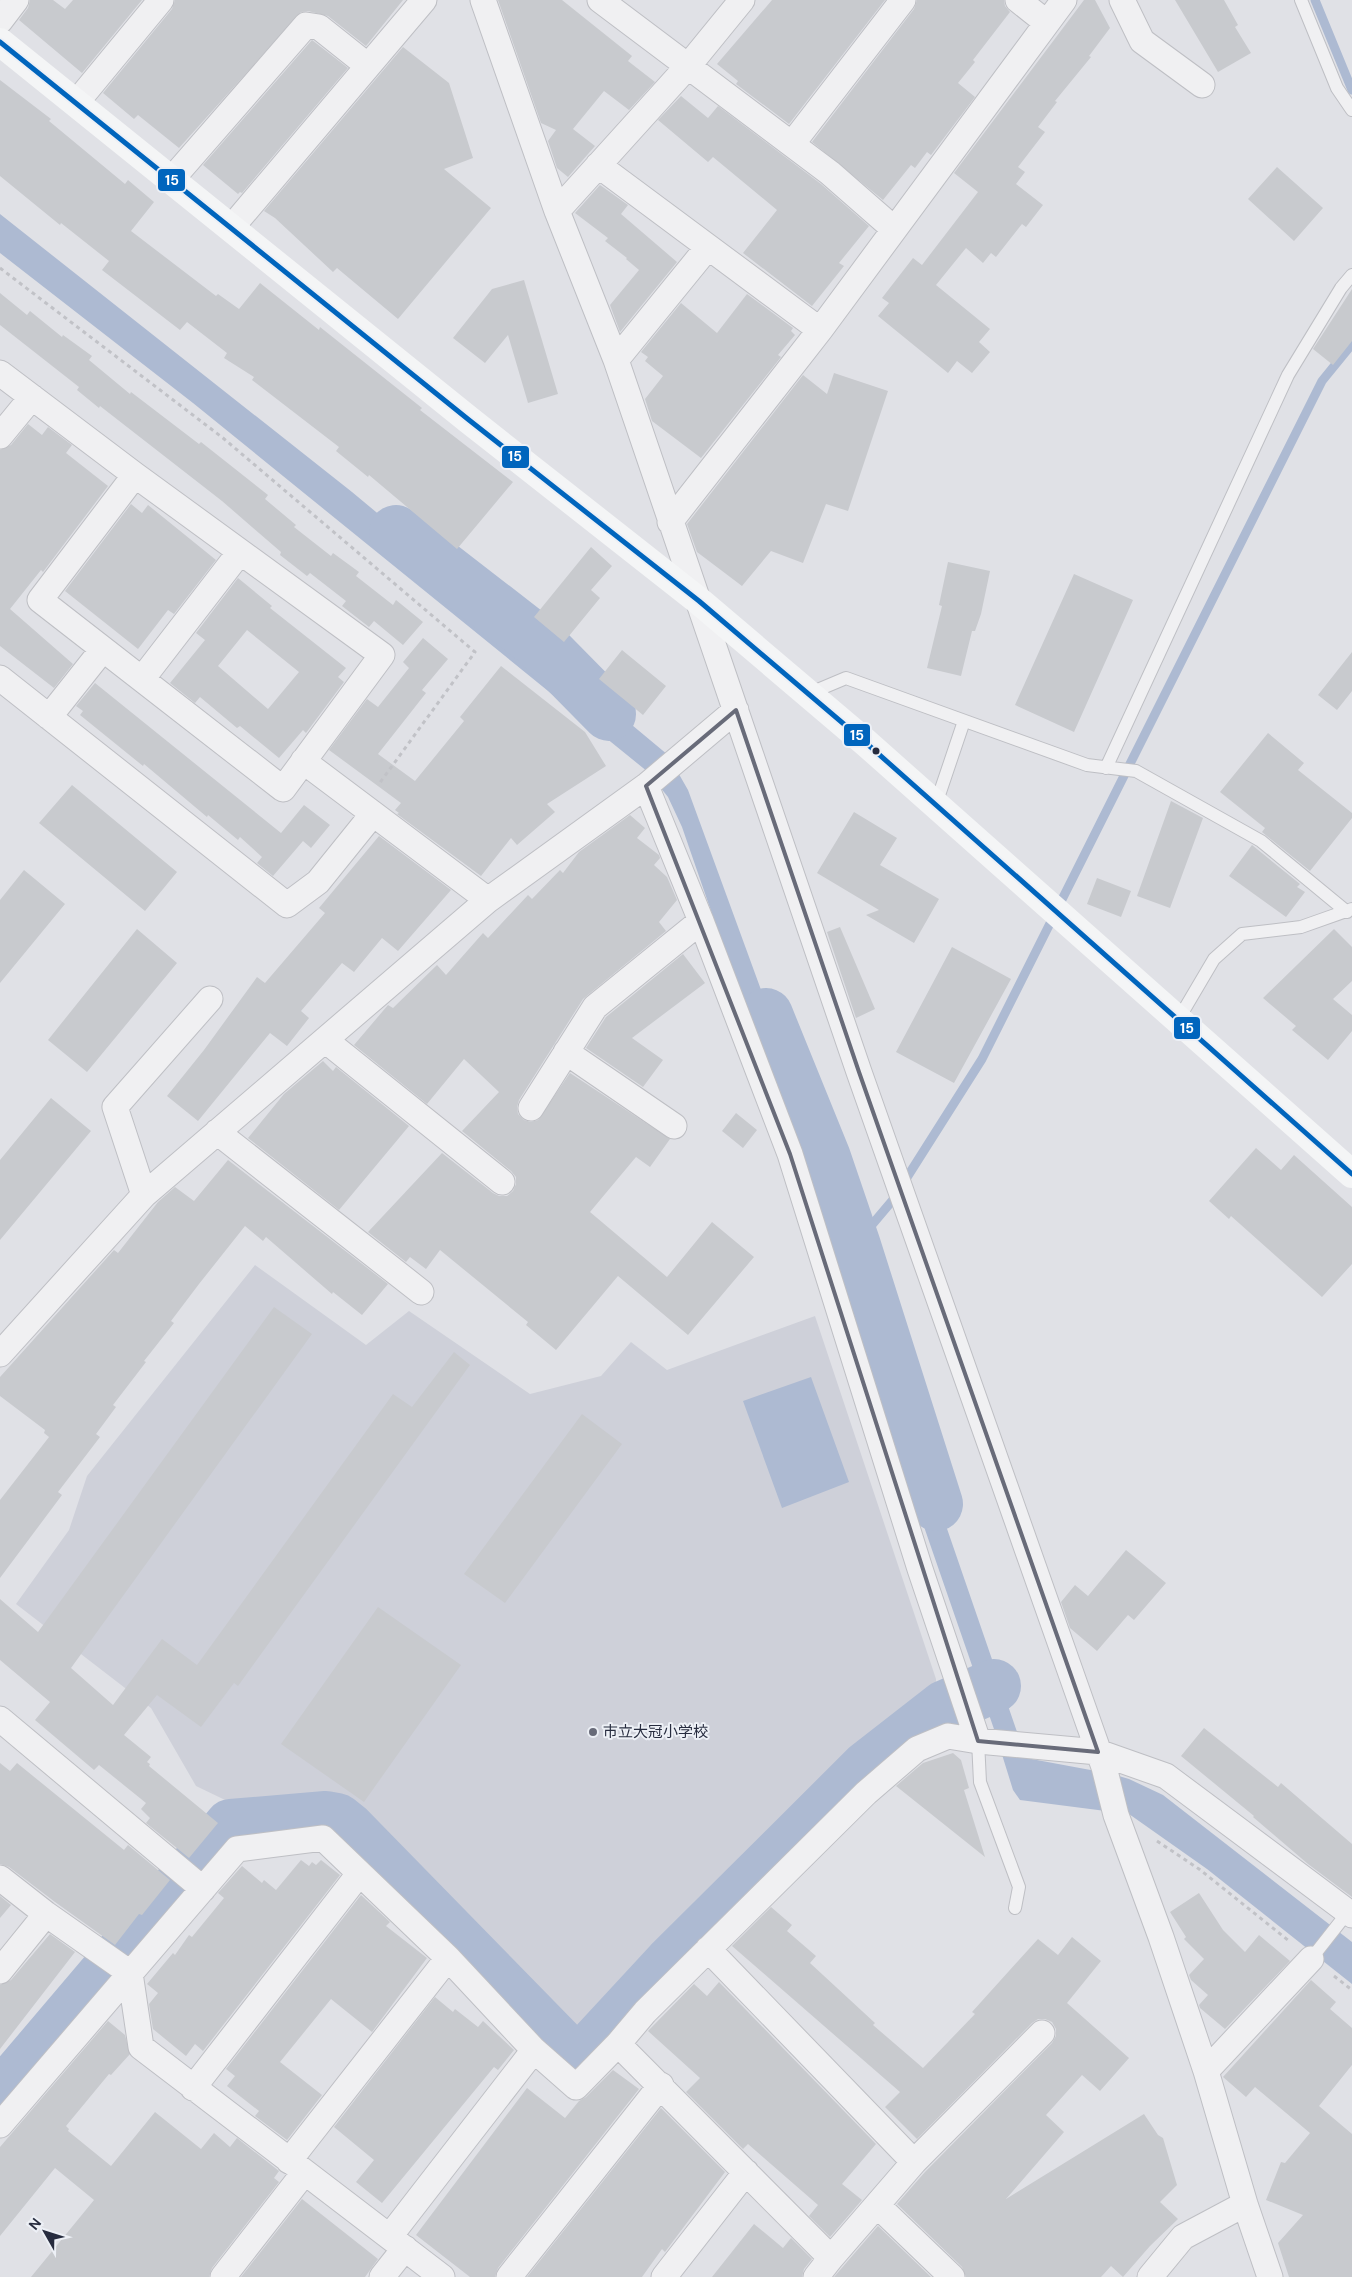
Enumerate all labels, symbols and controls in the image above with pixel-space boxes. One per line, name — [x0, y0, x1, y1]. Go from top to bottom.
line badge: 15 — [157, 168, 186, 192]
text: 15 — [165, 171, 179, 189]
line badge: 15 — [501, 445, 530, 469]
text: 15 — [508, 447, 522, 465]
line badge: 15 — [843, 723, 871, 747]
text: 15 — [850, 726, 864, 744]
unlabelled marker — [871, 746, 881, 756]
line badge: 15 — [1173, 1016, 1201, 1040]
text: 15 — [1180, 1019, 1194, 1037]
place label: 市立大冠小学校 — [603, 1722, 708, 1742]
marker: 市立大冠小学校 — [587, 1726, 599, 1738]
north arrow — [20, 2207, 70, 2257]
text: N — [25, 2214, 45, 2233]

